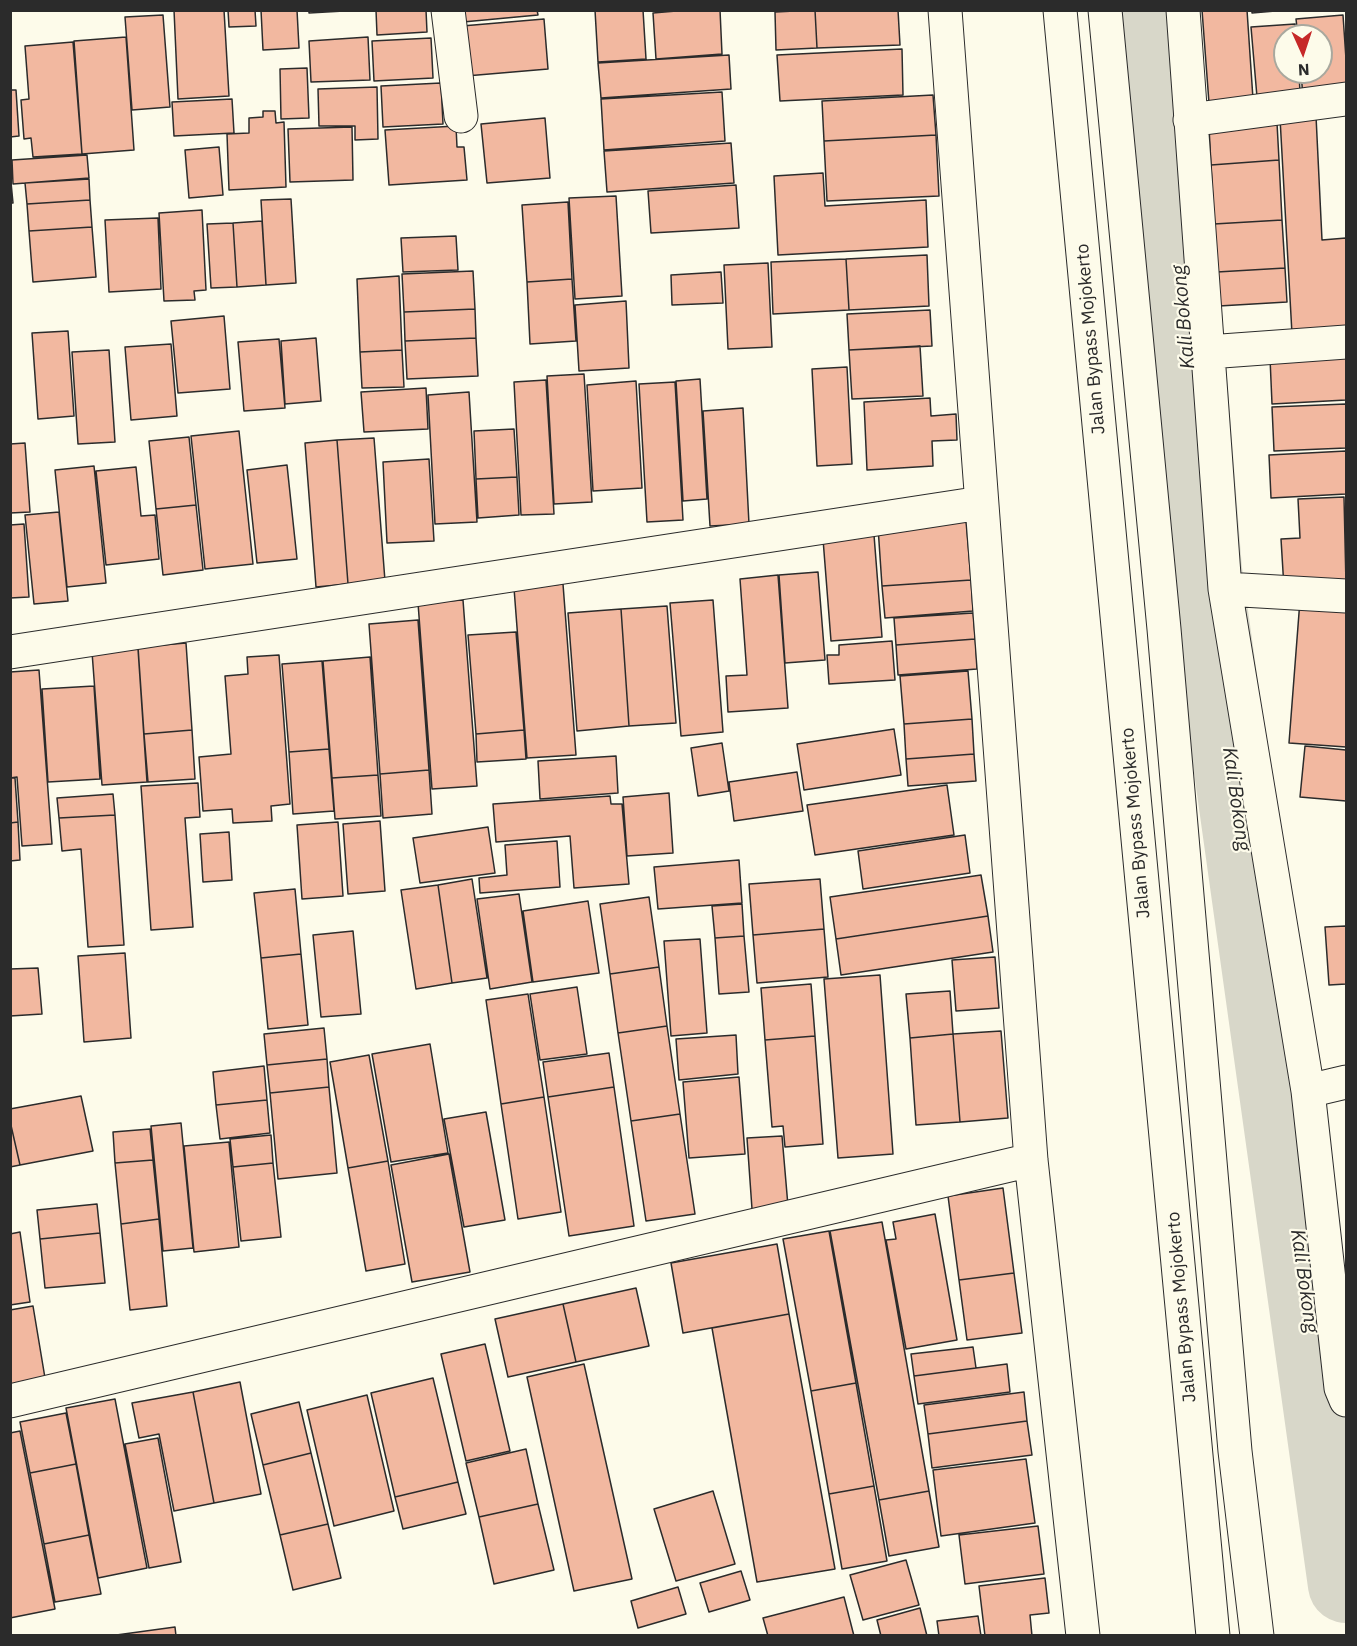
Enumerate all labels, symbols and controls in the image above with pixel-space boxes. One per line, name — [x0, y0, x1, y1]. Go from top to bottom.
north arrow — [1273, 24, 1333, 84]
text: N — [1298, 60, 1310, 80]
street label: Jalan Bypass Mojokerto — [1072, 243, 1110, 435]
water label: Kali Bokong — [1167, 264, 1201, 370]
street label: Jalan Bypass Mojokerto — [1117, 727, 1155, 919]
water label: Kali Bokong — [1217, 746, 1255, 852]
street label: Jalan Bypass Mojokerto — [1163, 1211, 1201, 1403]
water label: Kali Bokong — [1285, 1228, 1323, 1334]

